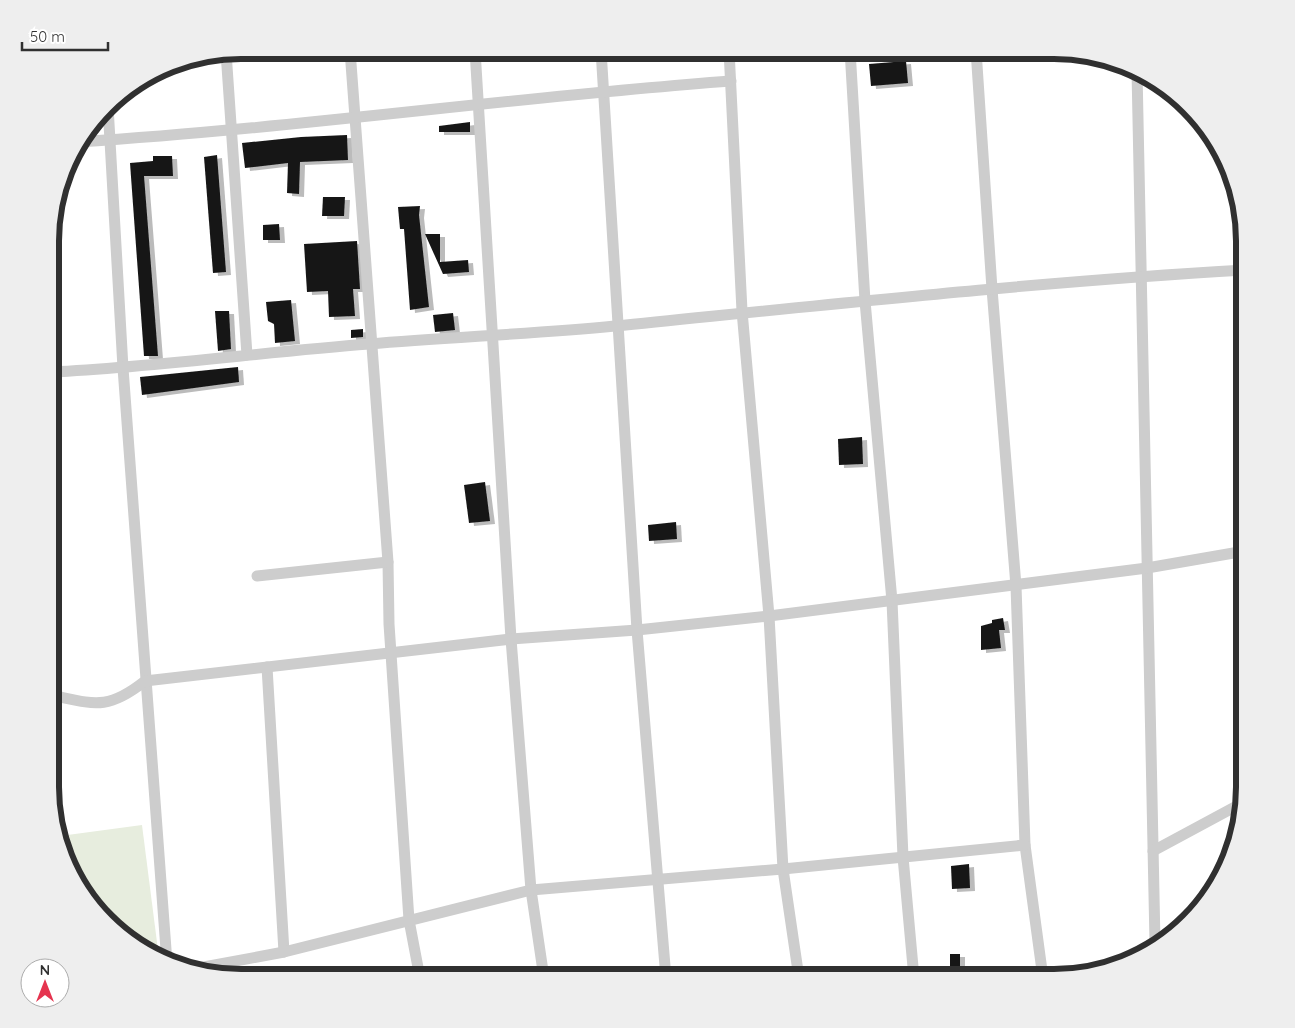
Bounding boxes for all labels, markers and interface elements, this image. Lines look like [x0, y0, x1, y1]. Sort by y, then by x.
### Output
scale bar [22, 20, 109, 52]
text: 50 m [30, 27, 65, 46]
north arrow [20, 958, 70, 1008]
text: N [40, 961, 50, 979]

